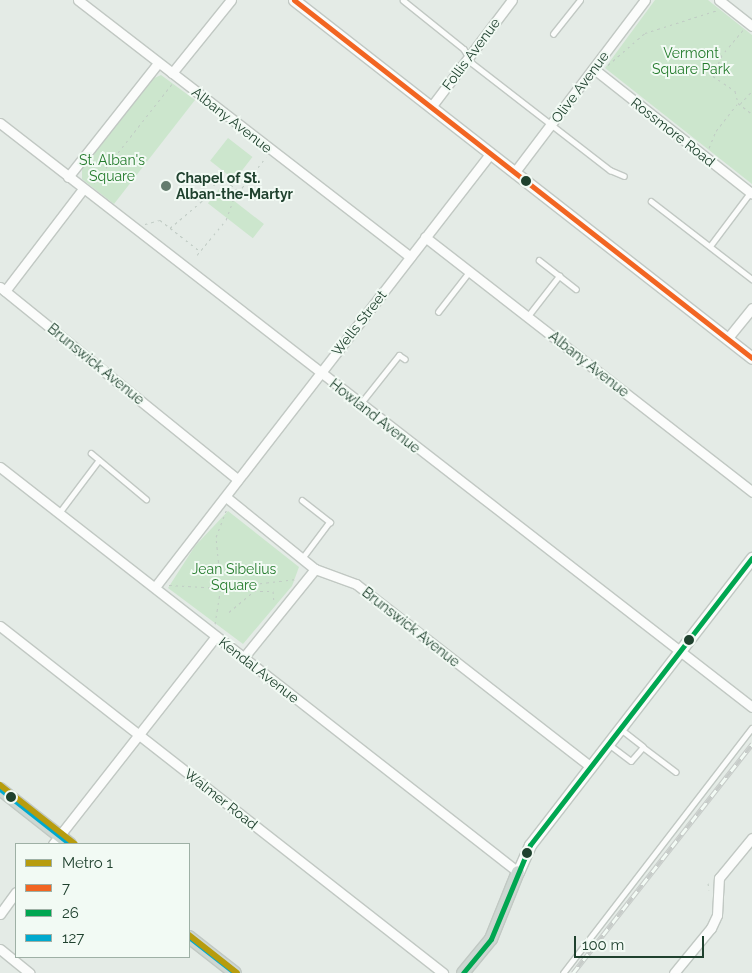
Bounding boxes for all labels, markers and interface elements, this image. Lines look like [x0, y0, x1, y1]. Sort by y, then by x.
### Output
street label: Follis Avenue [438, 15, 504, 93]
park label: Vermont Square Park [652, 45, 730, 78]
street label: Olive Avenue [548, 48, 612, 126]
street label: Albany Avenue [188, 83, 276, 157]
street label: Rossmore Road [628, 94, 718, 170]
park label: St. Alban's Square [79, 152, 145, 184]
place label: Chapel of St. Alban-the-Martyr [176, 170, 293, 202]
unlabelled marker [521, 176, 531, 186]
marker: Chapel of St. Alban-the-Martyr [160, 180, 172, 192]
street label: Wells Street [328, 287, 390, 359]
street label: Brunswick Avenue [44, 320, 148, 408]
street label: Albany Avenue [545, 327, 633, 401]
street label: Howland Avenue [326, 375, 424, 457]
park label: Jean Sibelius Square [192, 561, 276, 594]
street label: Brunswick Avenue [359, 584, 463, 670]
street label: Kendal Avenue [215, 633, 303, 707]
unlabelled marker [684, 635, 694, 645]
street label: Walmer Road [181, 765, 261, 833]
unlabelled marker [6, 792, 16, 802]
legend [15, 843, 190, 958]
unlabelled marker [522, 848, 532, 858]
text: Metro 1 [62, 854, 113, 872]
text: 7 [62, 879, 70, 897]
text: 26 [62, 904, 79, 922]
scale bar [577, 926, 707, 958]
text: 127 [62, 929, 84, 947]
text: 100 m [582, 936, 624, 954]

